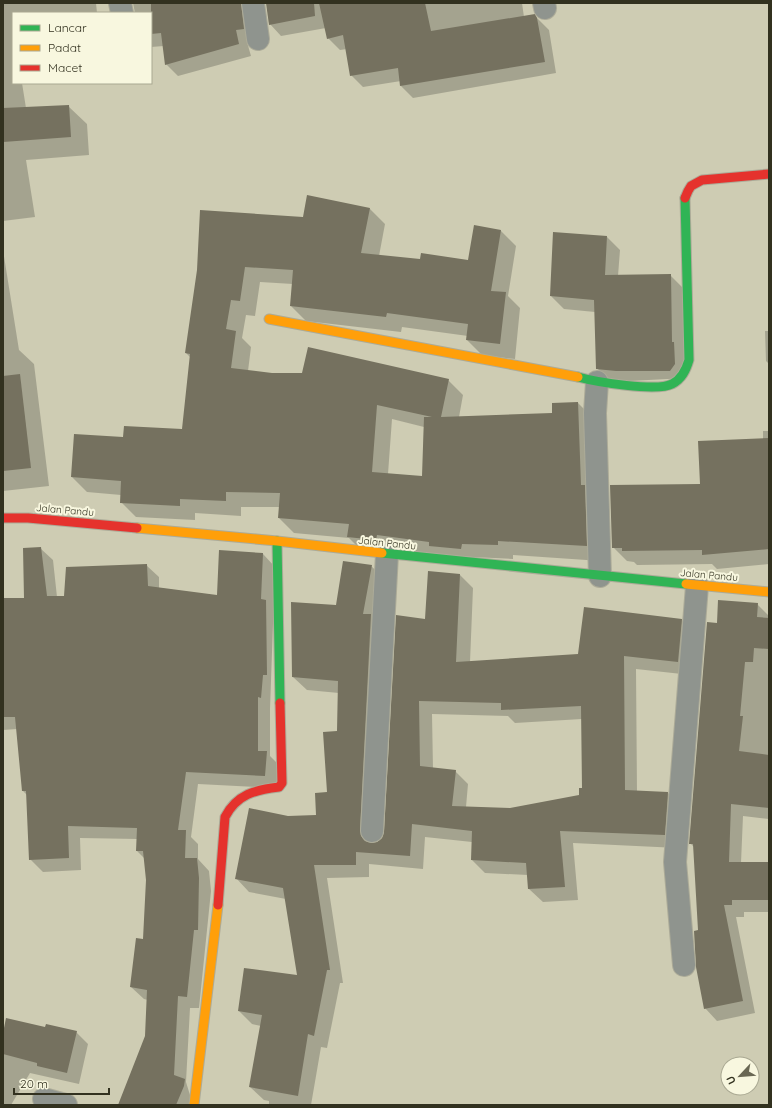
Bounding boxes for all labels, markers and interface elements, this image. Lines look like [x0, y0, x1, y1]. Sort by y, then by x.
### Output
legend [12, 12, 152, 84]
text: Lancar [48, 20, 87, 35]
text: Padat [48, 40, 81, 55]
text: Macet [48, 60, 82, 75]
street label: Jalan Pandu [35, 501, 95, 519]
street label: Jalan Pandu [357, 533, 417, 553]
street label: Jalan Pandu [679, 566, 739, 584]
north arrow [720, 1056, 760, 1096]
scale bar [14, 1070, 109, 1096]
text: U [723, 1074, 739, 1087]
text: 20 m [20, 1076, 48, 1091]

